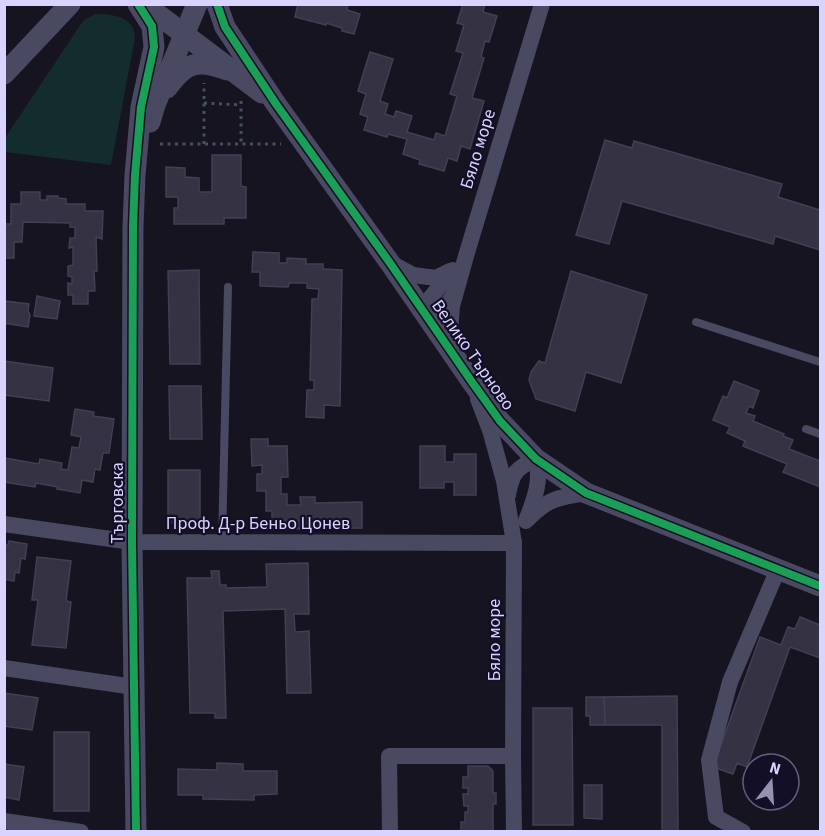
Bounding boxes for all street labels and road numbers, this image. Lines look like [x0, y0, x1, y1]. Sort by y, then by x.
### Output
street label: Бяло море [454, 106, 502, 192]
street label: Велико Търново [425, 295, 521, 415]
street label: Търговска [105, 462, 130, 544]
street label: Проф. Д-р Беньо Цонев [166, 511, 350, 536]
street label: Бяло море [482, 599, 507, 681]

